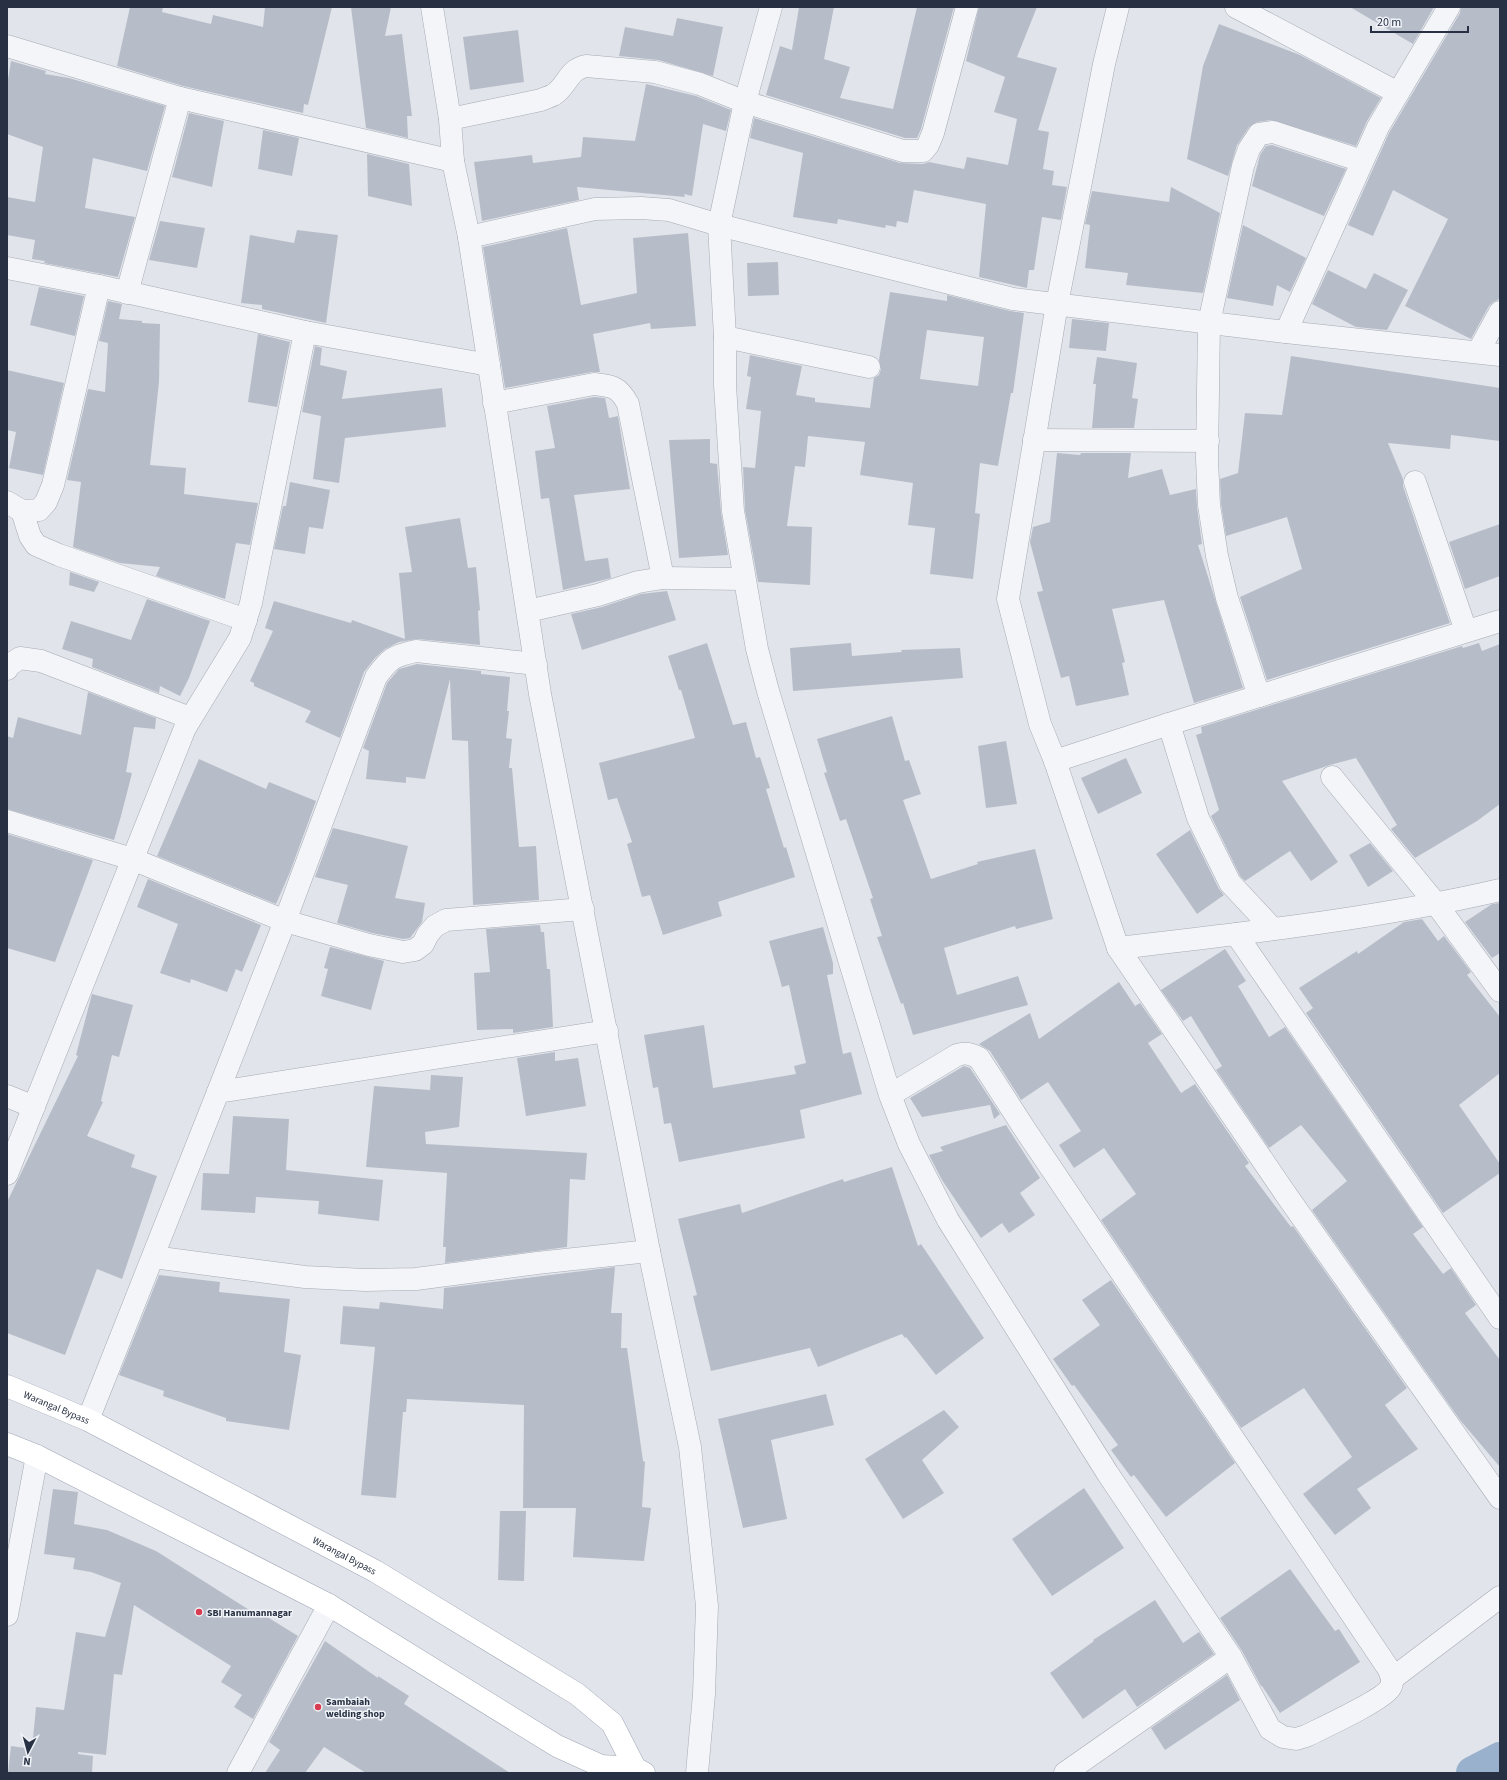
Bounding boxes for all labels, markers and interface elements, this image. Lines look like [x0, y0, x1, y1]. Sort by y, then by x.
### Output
scale bar [1371, 8, 1468, 34]
text: 20 m [1377, 14, 1401, 31]
street label: Warangal Bypass [21, 1388, 92, 1428]
street label: Warangal Bypass [310, 1533, 379, 1579]
place label: SBI Hanumannagar [207, 1606, 292, 1620]
marker: SBI Hanumannagar [194, 1607, 204, 1617]
place label: Sambaiah welding shop [326, 1695, 385, 1721]
marker: Sambaiah welding shop [313, 1702, 323, 1712]
north arrow [8, 1732, 48, 1772]
text: N [23, 1754, 31, 1769]

